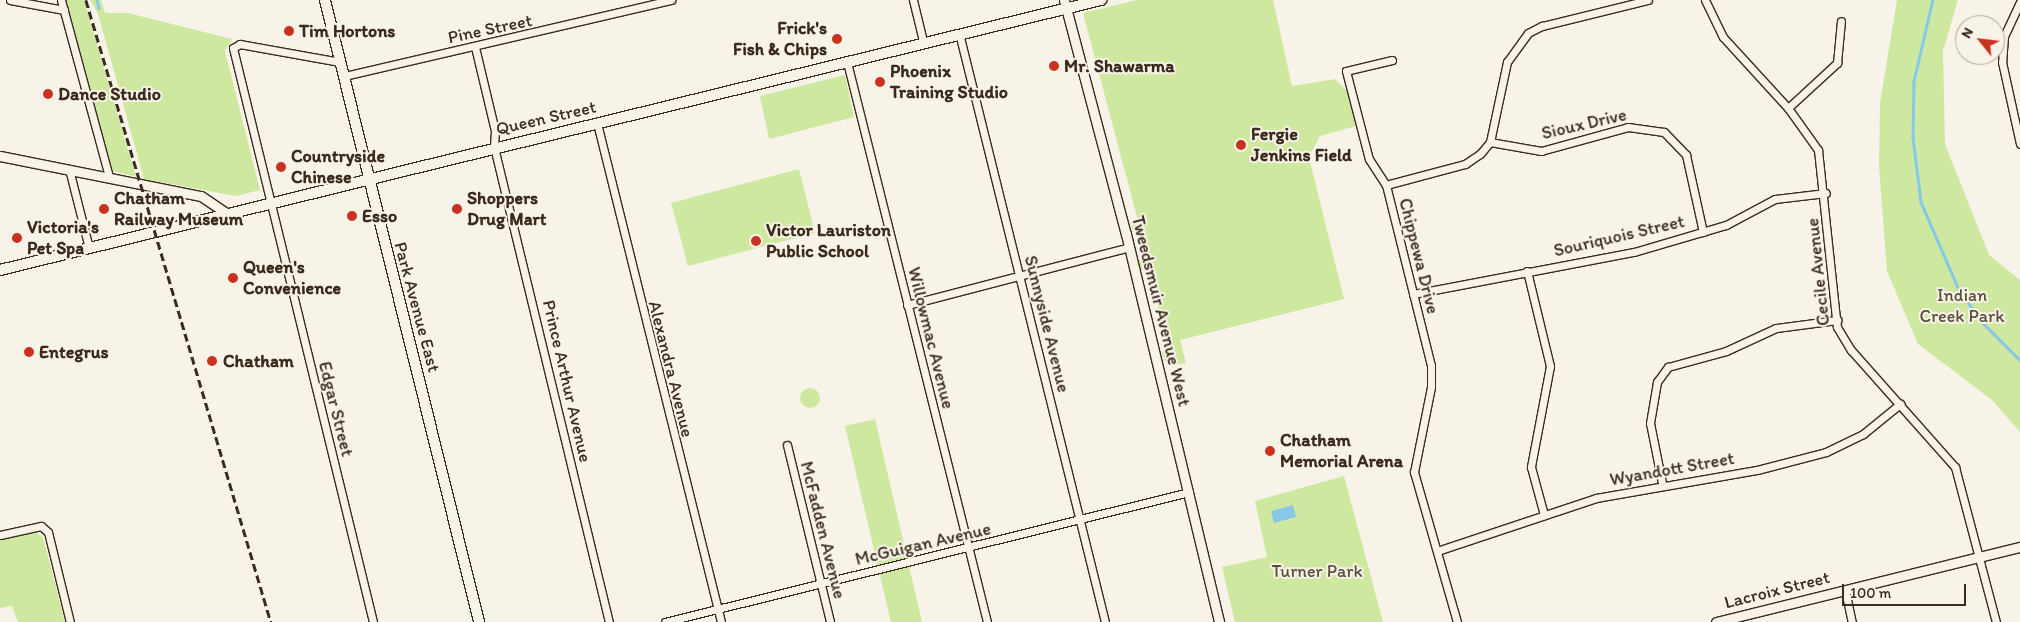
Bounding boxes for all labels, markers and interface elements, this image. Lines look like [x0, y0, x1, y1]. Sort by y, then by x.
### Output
street label: Pine Street [446, 10, 534, 48]
north arrow [1955, 15, 2005, 65]
place label: Frick's Fish & Chips [733, 18, 827, 60]
place label: Tim Hortons [299, 20, 396, 42]
marker: Tim Hortons [283, 25, 295, 37]
text: N [1958, 25, 1977, 41]
marker: Frick's Fish & Chips [831, 33, 843, 45]
place label: Mr. Shawarma [1064, 55, 1176, 77]
marker: Mr. Shawarma [1048, 60, 1060, 72]
place label: Phoenix Training Studio [890, 61, 1008, 104]
marker: Phoenix Training Studio [874, 76, 886, 88]
place label: Dance Studio [58, 83, 160, 105]
marker: Dance Studio [42, 88, 54, 100]
street label: Queen Street [494, 96, 598, 140]
street label: Sioux Drive [1539, 104, 1629, 144]
place label: Fergie Jenkins Field [1251, 124, 1352, 166]
marker: Fergie Jenkins Field [1235, 139, 1247, 151]
place label: Countryside Chinese [291, 146, 385, 188]
marker: Countryside Chinese [275, 161, 287, 173]
place label: Chatham Railway Museum [114, 188, 243, 230]
place label: Shoppers Drug Mart [467, 188, 547, 230]
street label: Chippewa Drive [1394, 196, 1444, 316]
marker: Chatham Railway Museum [98, 203, 110, 215]
marker: Shoppers Drug Mart [451, 203, 463, 215]
place label: Esso [362, 205, 397, 227]
marker: Esso [346, 210, 358, 222]
street label: Souriquois Street [1552, 210, 1686, 262]
street label: Tweedsmuir Avenue West [1127, 214, 1195, 408]
place label: Victoria's Pet Spa [27, 217, 99, 260]
street label: Cecile Avenue [1802, 218, 1834, 326]
place label: Victor Lauriston Public School [766, 220, 891, 262]
marker: Victoria's Pet Spa [11, 232, 23, 244]
marker: Victor Lauriston Public School [750, 235, 762, 247]
street label: Park Avenue East [389, 240, 445, 374]
street label: Sunnyside Avenue [1020, 254, 1074, 394]
place label: Queen's Convenience [243, 257, 341, 300]
street label: Willowmac Avenue [903, 265, 959, 411]
marker: Queen's Convenience [227, 272, 239, 284]
park label: Indian Creek Park [1920, 285, 2004, 328]
street label: Prince Arthur Avenue [538, 298, 596, 464]
street label: Alexandra Avenue [644, 299, 698, 439]
place label: Entegrus [39, 341, 109, 363]
marker: Entegrus [23, 346, 35, 358]
place label: Chatham [223, 350, 294, 372]
marker: Chatham [205, 354, 219, 368]
street label: Edgar Street [314, 359, 358, 459]
place label: Chatham Memorial Arena [1280, 430, 1403, 472]
marker: Chatham Memorial Arena [1264, 445, 1276, 457]
street label: Wyandott Street [1608, 447, 1736, 491]
street label: McFadden Avenue [796, 460, 850, 600]
street label: McGuigan Avenue [853, 518, 993, 570]
park label: Turner Park [1272, 560, 1362, 582]
street label: Lacroix Street [1722, 566, 1832, 614]
scale bar [1845, 574, 1969, 606]
text: 100 m [1850, 584, 1891, 602]

